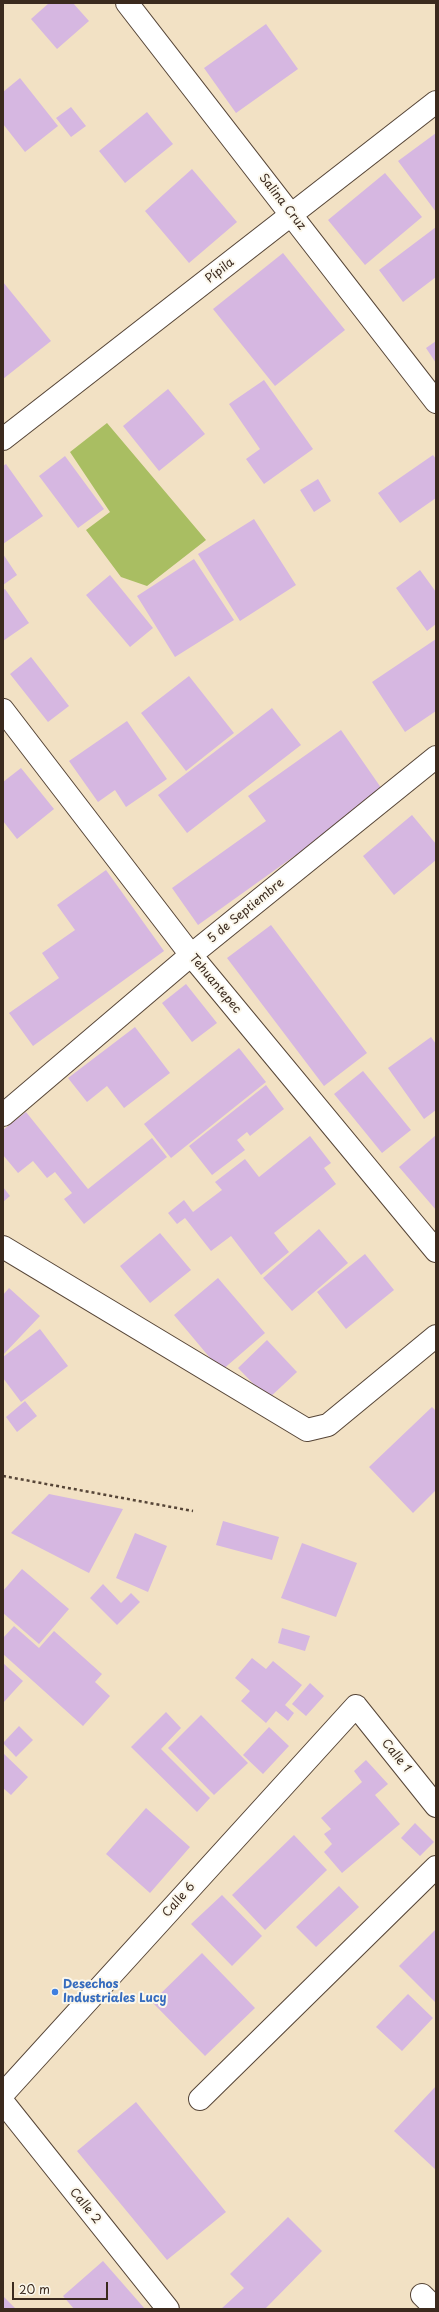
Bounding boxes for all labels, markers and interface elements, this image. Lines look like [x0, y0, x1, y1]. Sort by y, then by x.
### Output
street label: Salina Cruz [256, 171, 308, 233]
street label: Pípila [203, 255, 237, 287]
street label: 5 de Septiembre [205, 876, 287, 946]
street label: Tehuantepec [186, 952, 244, 1016]
street label: Calle 1 [378, 1737, 414, 1775]
street label: Calle 6 [160, 1880, 198, 1920]
place label: Desechos Industriales Lucy [63, 1978, 167, 2006]
marker: Desechos Industriales Lucy [50, 1987, 60, 1997]
street label: Calle 2 [66, 2185, 104, 2227]
scale bar [14, 2274, 110, 2300]
text: 20 m [19, 2280, 50, 2298]

